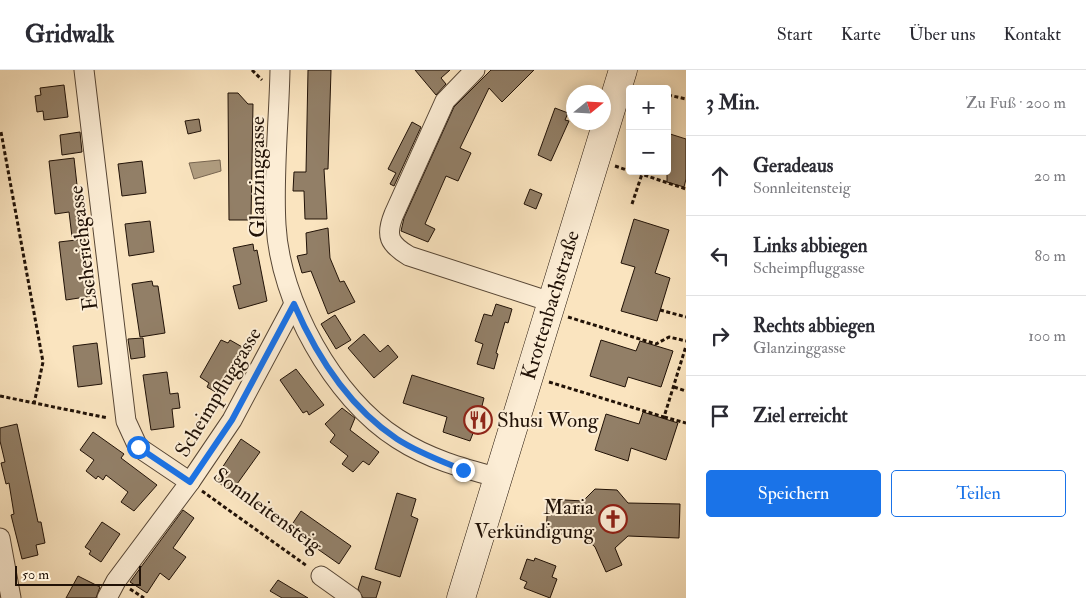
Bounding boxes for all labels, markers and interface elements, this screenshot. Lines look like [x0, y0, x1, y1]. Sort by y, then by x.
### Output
text: Gridwalk [25, 19, 114, 50]
text: Start [777, 23, 813, 46]
text: Karte [841, 23, 881, 46]
text: Über uns [909, 23, 975, 46]
text: Kontakt [1003, 23, 1061, 46]
north arrow [566, 85, 611, 130]
map controls [626, 85, 671, 175]
button: + [626, 85, 671, 130]
text: 3 Min. [706, 89, 759, 116]
text: Zu Fuß · 200 m [966, 93, 1066, 113]
street label: Glanzinggasse [244, 116, 271, 238]
button: − [626, 130, 671, 175]
text: Geradeaus [753, 154, 833, 178]
icon: ahead [706, 162, 734, 190]
text: 20 m [1034, 166, 1066, 186]
text: Sonnleitensteig [753, 178, 851, 198]
street label: Escherichgasse [62, 184, 105, 312]
street label: Krottenbachstraße [515, 227, 586, 383]
text: Links abbiegen [753, 234, 867, 258]
icon: left [706, 242, 734, 270]
text: 80 m [1035, 246, 1066, 266]
text: Scheimpfluggasse [753, 258, 865, 278]
text: Rechts abbiegen [753, 314, 875, 338]
street label: Scheimpfluggasse [169, 322, 268, 462]
icon: right [706, 322, 734, 350]
text: 100 m [1028, 326, 1066, 346]
text: Glanzinggasse [753, 338, 846, 358]
icon: arrive [706, 402, 734, 430]
text: Ziel erreicht [753, 404, 848, 428]
restaurant icon: Shusi Wong [463, 405, 493, 435]
place label: Shusi Wong [497, 407, 599, 434]
route start [127, 436, 150, 459]
route end [452, 459, 475, 482]
street label: Sonnleitensteig [208, 462, 328, 559]
button: Speichern [706, 470, 881, 517]
button: Teilen [891, 470, 1066, 517]
place label: Maria Verkündigung [474, 494, 595, 545]
church icon: Maria Verkündigung [598, 504, 628, 534]
scale bar [15, 563, 141, 586]
text: 50 m [22, 566, 49, 583]

